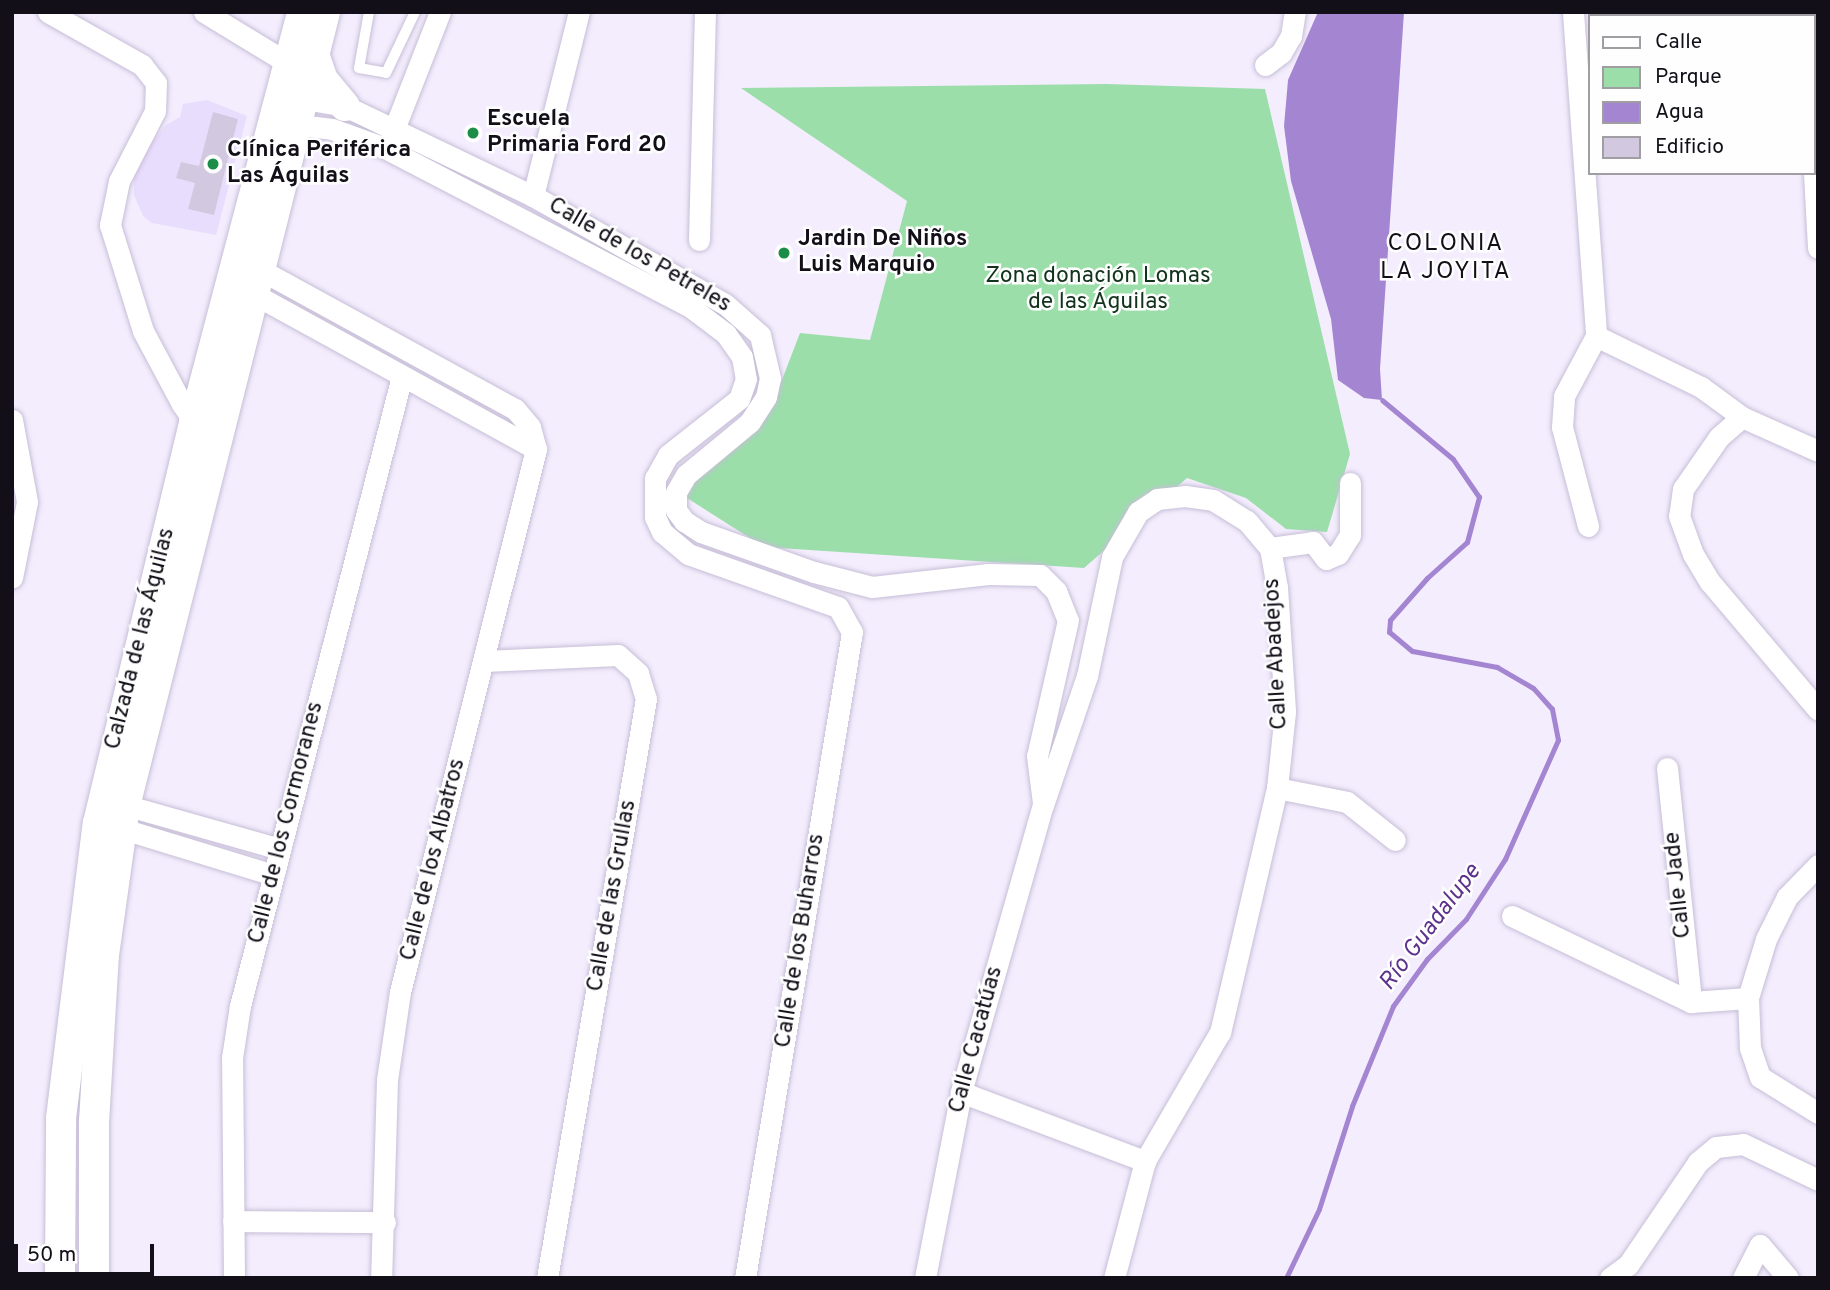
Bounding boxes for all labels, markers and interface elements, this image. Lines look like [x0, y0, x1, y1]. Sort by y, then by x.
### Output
legend [1588, 14, 1816, 175]
text: Calle [1655, 29, 1702, 56]
text: Parque [1655, 64, 1722, 91]
text: Agua [1655, 99, 1704, 126]
place label: Escuela Primaria Ford 20 [487, 106, 667, 160]
marker: Escuela Primaria Ford 20 [465, 125, 481, 141]
text: Edificio [1655, 134, 1724, 161]
place label: Clínica Periférica Las Águilas [227, 137, 411, 191]
marker: Clínica Periférica Las Águilas [205, 156, 221, 172]
street label: Calle de los Petreles [543, 192, 735, 320]
place label: Jardin De Niños Luis Marquio [798, 226, 967, 280]
district label: COLONIA LA JOYITA [1381, 231, 1511, 287]
marker: Jardin De Niños Luis Marquio [776, 245, 792, 261]
park label: Zona donación Lomas de las Águilas [985, 263, 1211, 317]
street label: Calzada de las Águilas [100, 525, 182, 753]
street label: Calle Abadejos [1259, 577, 1295, 731]
street label: Calle de los Cormoranes [244, 699, 330, 947]
street label: Calle de los Albatros [395, 755, 473, 965]
street label: Calle de las Grullas [583, 798, 643, 994]
street label: Calle Jade [1660, 830, 1698, 940]
street label: Calle de los Buharros [770, 832, 832, 1050]
water label: Río Guadalupe [1374, 859, 1488, 997]
street label: Calle Cacatúas [944, 963, 1010, 1117]
scale bar [18, 1230, 158, 1274]
text: 50 m [27, 1242, 76, 1269]

